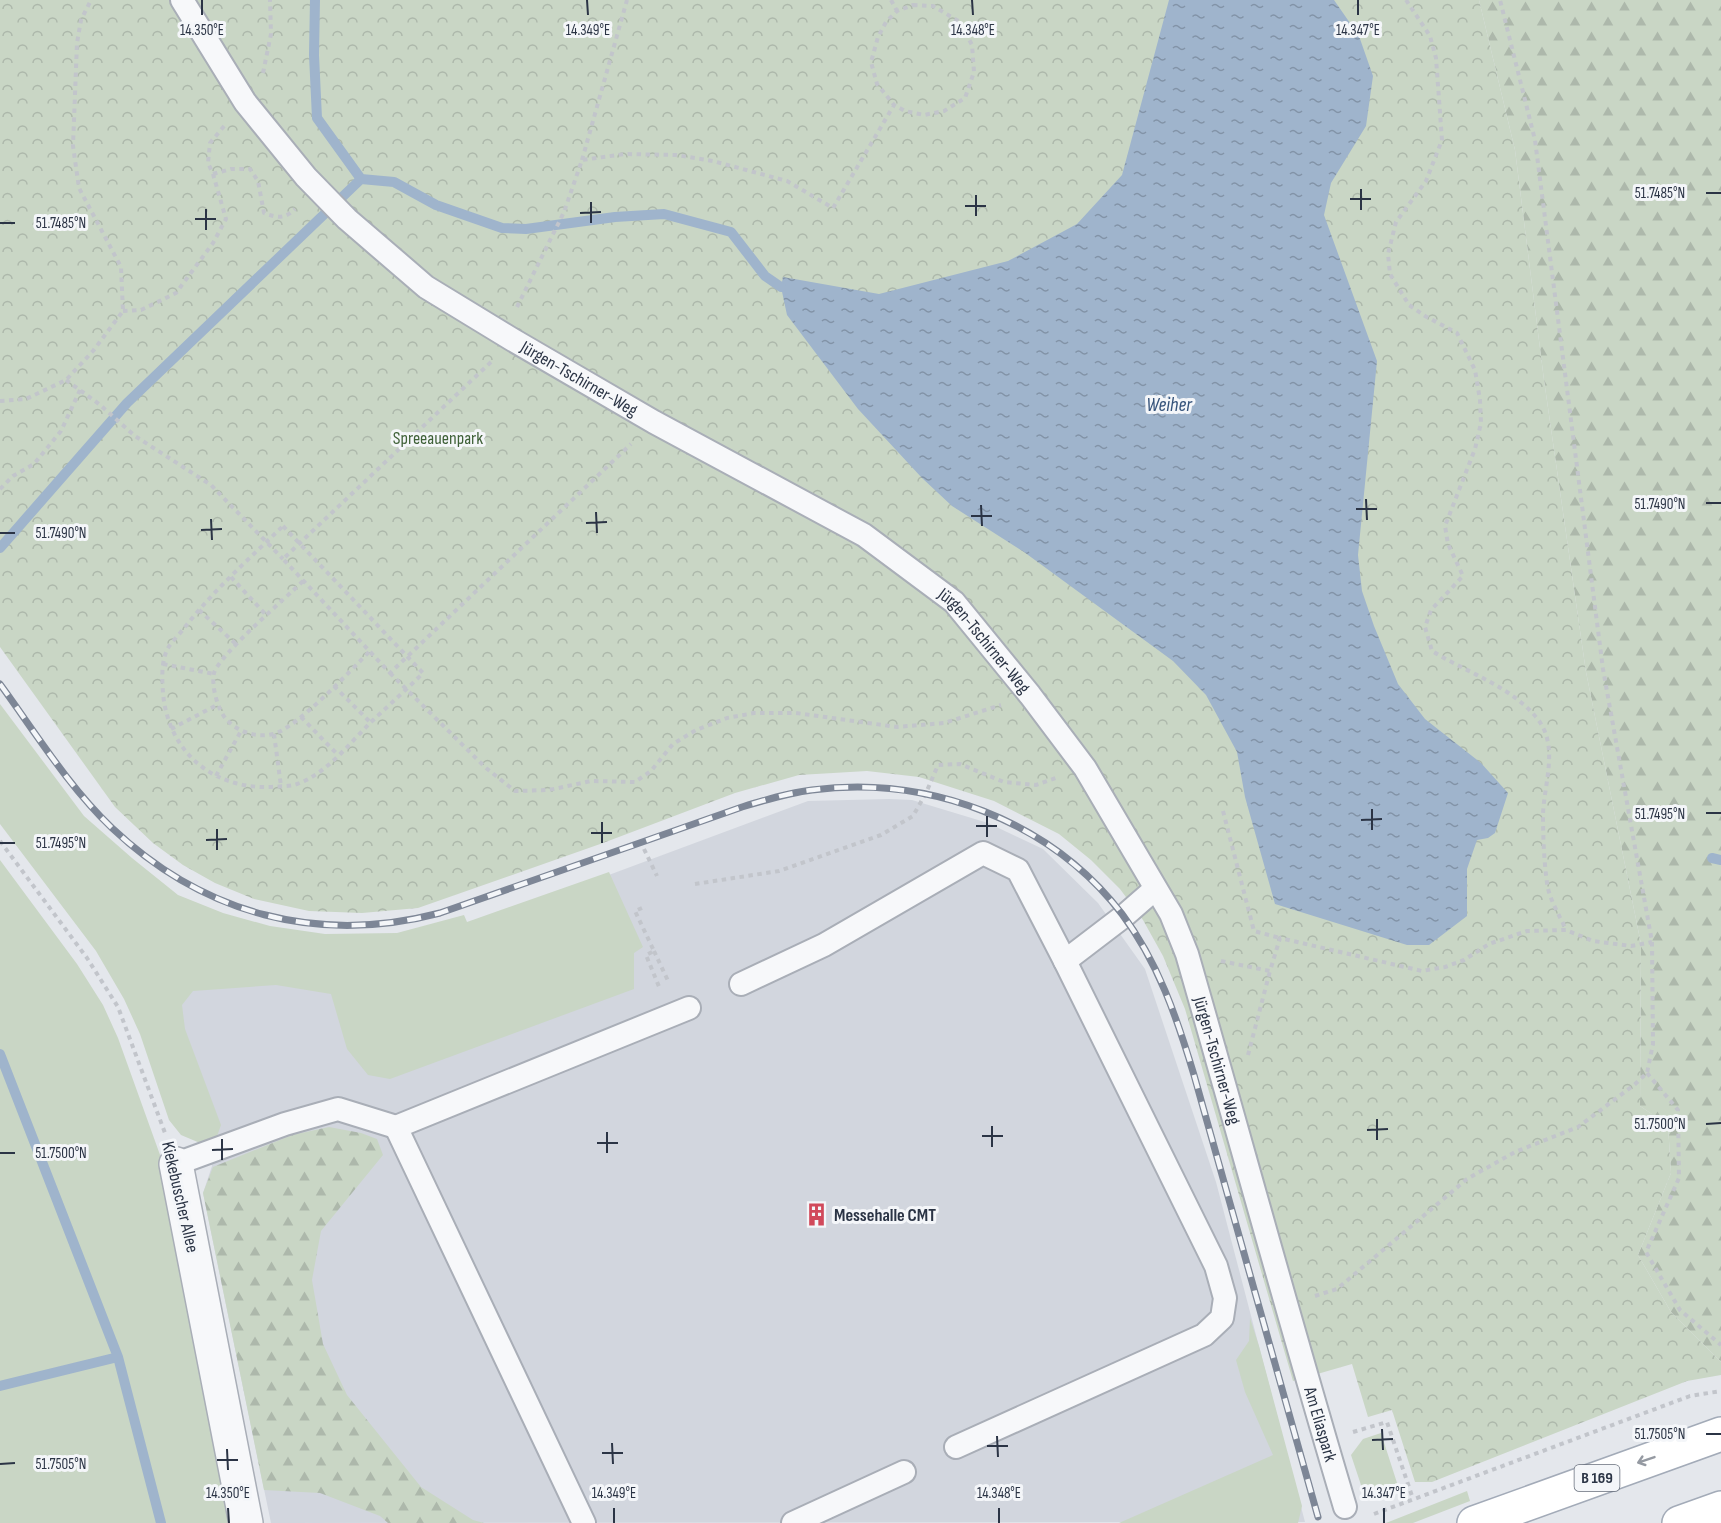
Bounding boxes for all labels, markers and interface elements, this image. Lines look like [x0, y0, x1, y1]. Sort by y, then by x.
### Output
text: 14.350°E [180, 21, 224, 40]
text: 14.349°E [566, 21, 610, 40]
text: 14.348°E [951, 21, 995, 40]
text: 14.347°E [1336, 21, 1380, 40]
text: 51.7485°N [1635, 184, 1685, 203]
text: 51.7485°N [36, 214, 86, 233]
street label: Jürgen-Tschirner-Weg [516, 336, 642, 421]
water label: Weiher [1146, 393, 1193, 417]
park label: Spreeauenpark [393, 428, 483, 449]
text: 51.7490°N [1634, 495, 1686, 514]
text: 51.7490°N [35, 524, 87, 543]
street label: Jürgen-Tschirner-Weg [933, 583, 1035, 698]
text: 51.7495°N [1635, 805, 1685, 824]
text: 51.7495°N [36, 834, 86, 853]
street label: Jürgen-Tschirner-Weg [1189, 993, 1245, 1127]
text: 51.7500°N [1634, 1115, 1686, 1134]
street label: Kiekebuscher Allee [157, 1139, 203, 1255]
text: 51.7500°N [35, 1144, 87, 1163]
building icon: Messehalle CMT [803, 1202, 829, 1228]
place label: Messehalle CMT [834, 1205, 936, 1226]
street label: Am Eliaspark [1300, 1383, 1341, 1464]
text: 51.7505°N [1635, 1425, 1685, 1444]
text: 51.7505°N [36, 1455, 86, 1474]
one-way arrow [1637, 1456, 1656, 1467]
road number: B 169 [1574, 1465, 1620, 1491]
text: 14.350°E [206, 1484, 250, 1503]
text: 14.349°E [592, 1484, 636, 1503]
text: 14.348°E [977, 1484, 1021, 1503]
text: 14.347°E [1362, 1484, 1406, 1503]

